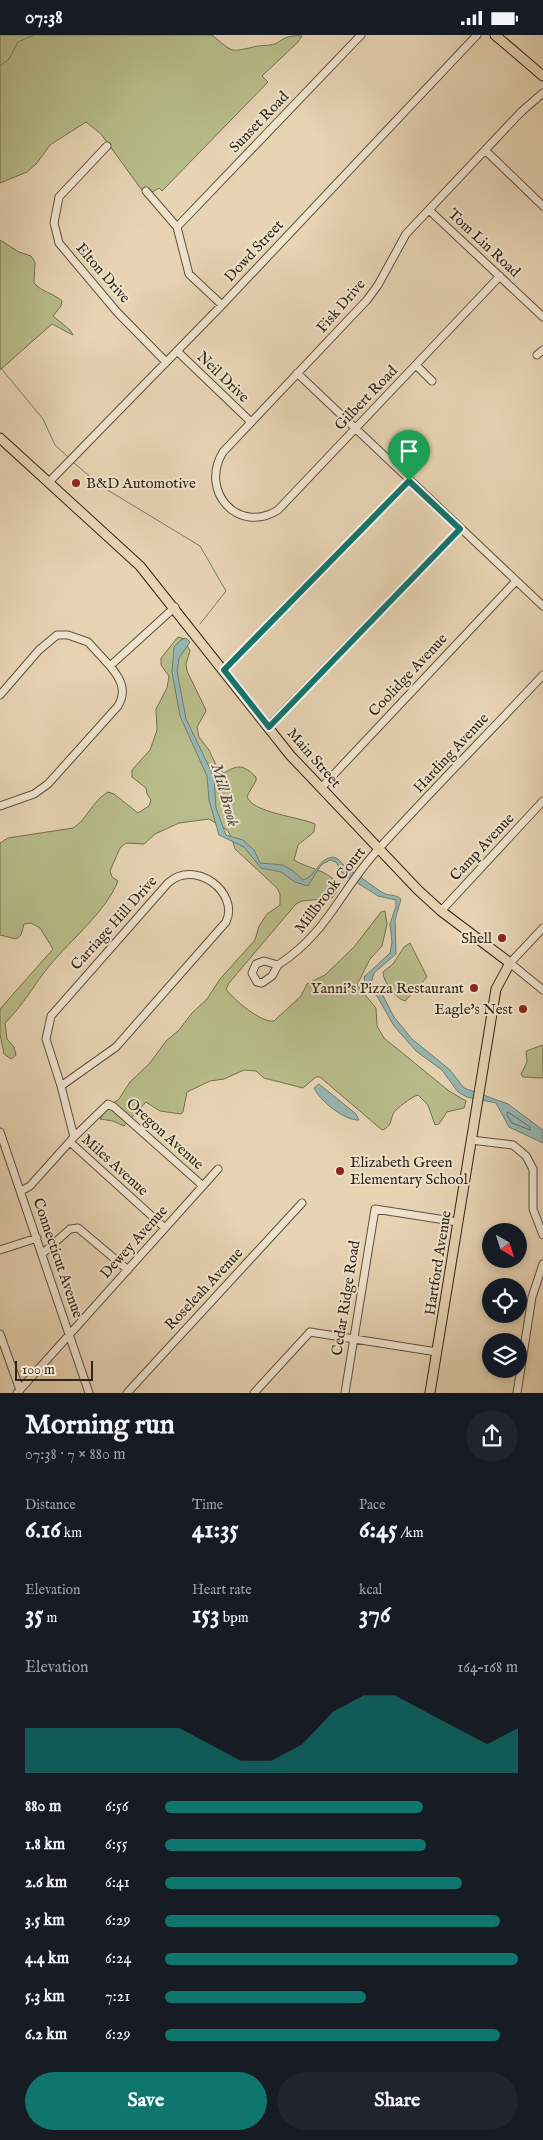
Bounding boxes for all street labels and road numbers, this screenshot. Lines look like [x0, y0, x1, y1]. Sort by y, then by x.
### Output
street label: Sunset Road [225, 87, 294, 157]
street label: Tom Lin Road [444, 205, 525, 282]
street label: Dowd Street [220, 216, 288, 286]
street label: Elton Drive [72, 239, 134, 307]
street label: Fisk Drive [312, 275, 370, 337]
street label: Neil Drive [193, 347, 253, 407]
street label: Gilbert Road [330, 361, 402, 434]
street label: Coolidge Avenue [365, 629, 452, 721]
street label: Harding Avenue [409, 709, 493, 797]
street label: Main Street [283, 724, 345, 792]
street label: Camp Avenue [446, 809, 518, 885]
street label: Millbrook Court [290, 843, 370, 937]
street label: Carriage Hill Drive [67, 872, 161, 974]
street label: Oregon Avenue [122, 1094, 208, 1174]
street label: Miles Avenue [78, 1130, 152, 1200]
street label: Connecticut Avenue [29, 1196, 87, 1321]
street label: Dewey Avenue [96, 1201, 172, 1283]
street label: Hartford Avenue [420, 1209, 456, 1317]
street label: Cedar Ridge Road [328, 1238, 365, 1357]
street label: Roseleah Avenue [161, 1244, 247, 1334]

